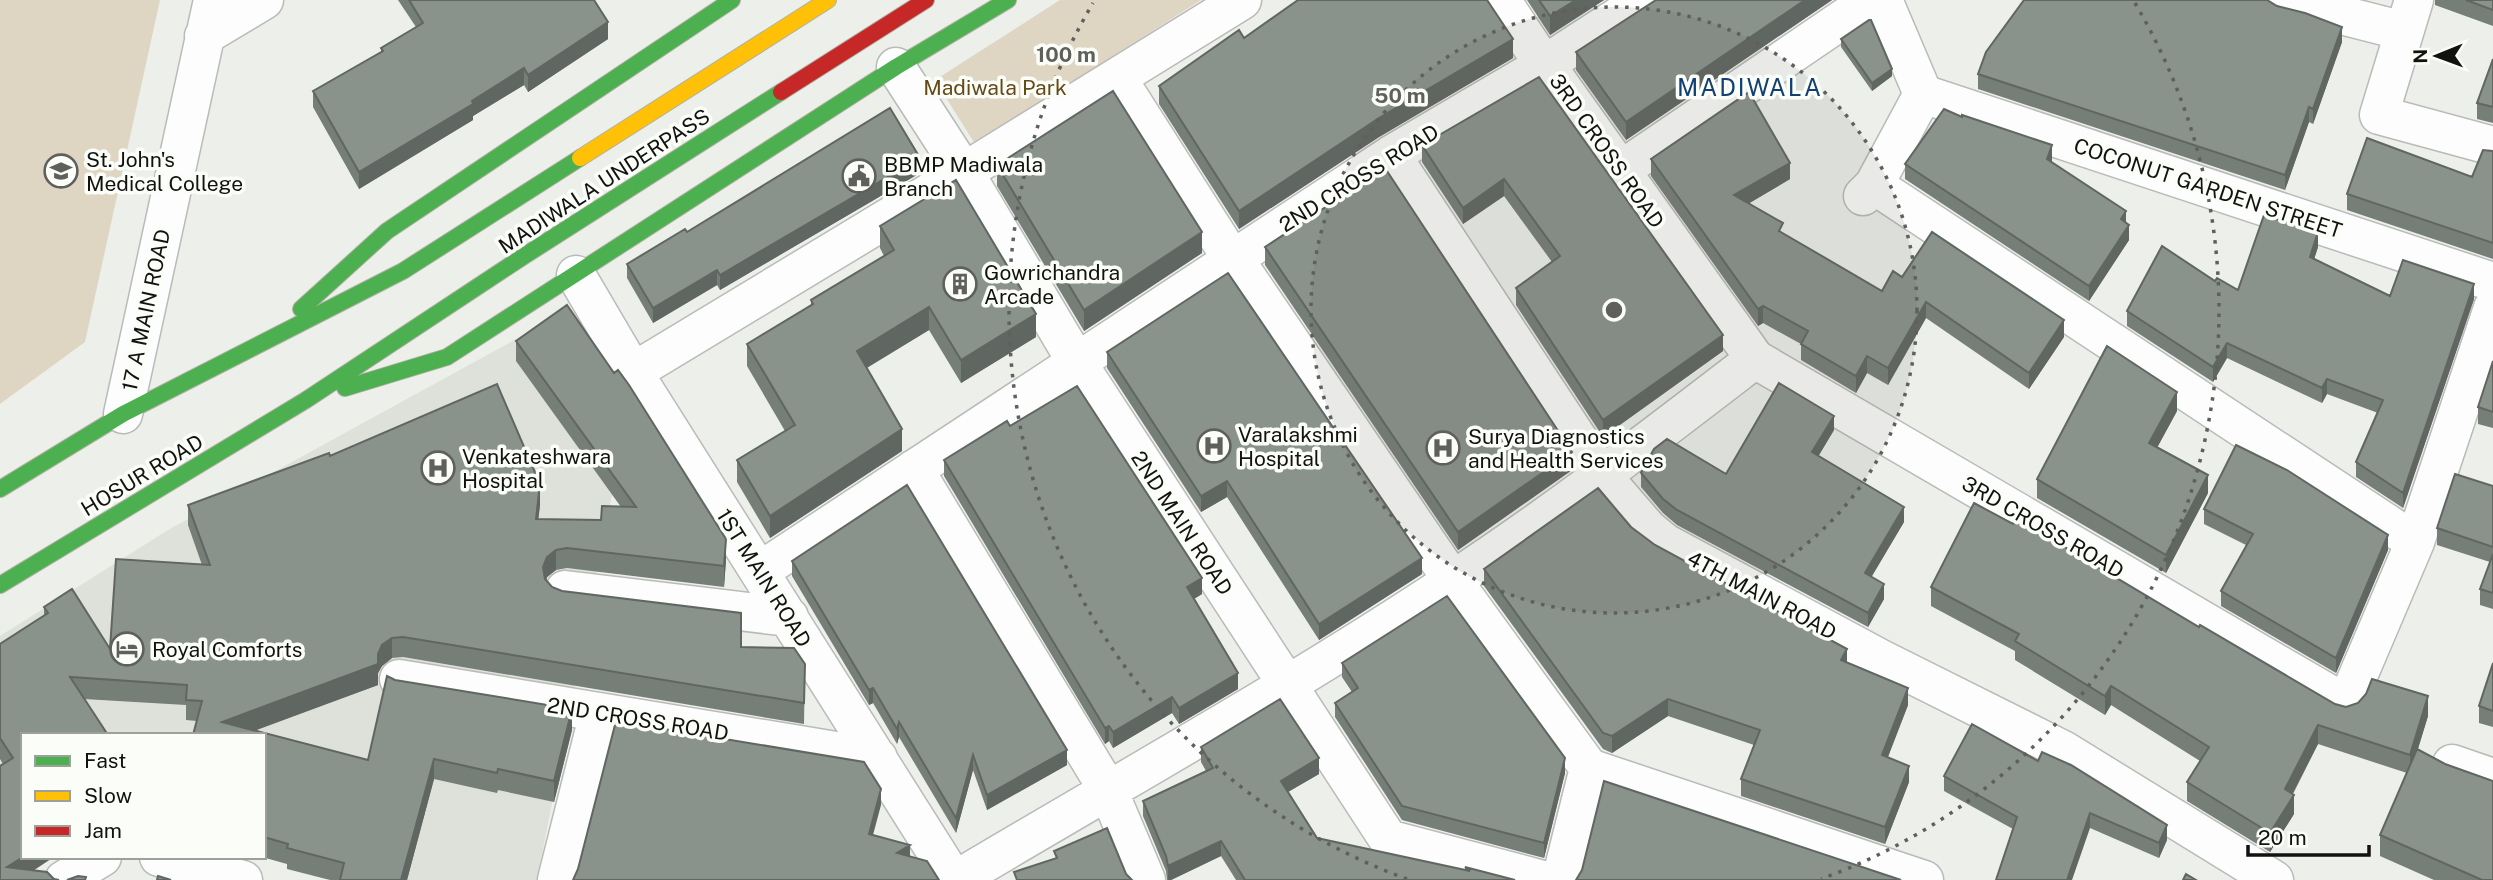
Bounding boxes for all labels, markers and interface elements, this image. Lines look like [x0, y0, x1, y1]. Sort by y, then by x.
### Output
north arrow [2402, 21, 2472, 91]
text: 100 m [1036, 42, 1096, 67]
text: N [2409, 49, 2431, 64]
street label: 3RD CROSS ROAD [1544, 69, 1670, 233]
district label: MADIWALA [1677, 73, 1823, 101]
park label: Madiwala Park [923, 75, 1067, 100]
text: 50 m [1374, 83, 1426, 108]
street label: MADIWALA UNDERPASS [494, 103, 714, 259]
street label: 2ND CROSS ROAD [1275, 119, 1443, 237]
street label: COCONUT GARDEN STREET [2071, 133, 2345, 243]
place label: St. John's Medical College [86, 147, 243, 196]
school or university icon: St. John's Medical College [42, 152, 80, 190]
place label: BBMP Madiwala Branch [884, 152, 1043, 201]
public building icon: BBMP Madiwala Branch [840, 157, 878, 195]
street label: 17 A MAIN ROAD [117, 227, 175, 393]
place label: Gowrichandra Arcade [984, 260, 1120, 309]
building icon: Gowrichandra Arcade [941, 265, 979, 303]
centre of rings [1602, 298, 1626, 322]
place label: Varalakshmi Hospital [1238, 422, 1358, 471]
place label: Surya Diagnostics and Health Services [1468, 424, 1664, 473]
hospital icon: Varalakshmi Hospital [1195, 427, 1233, 465]
street label: HOSUR ROAD [77, 429, 207, 521]
hospital icon: Surya Diagnostics and Health Services [1424, 429, 1462, 467]
place label: Venkateshwara Hospital [462, 444, 611, 493]
street label: 2ND MAIN ROAD [1126, 446, 1238, 600]
hospital icon: Venkateshwara Hospital [419, 449, 457, 487]
street label: 3RD CROSS ROAD [1958, 471, 2128, 583]
street label: 1ST MAIN ROAD [711, 504, 817, 652]
street label: 4TH MAIN ROAD [1683, 545, 1841, 645]
hotel icon: Royal Comforts [108, 630, 146, 668]
place label: Royal Comforts [152, 637, 303, 662]
street label: 2ND CROSS ROAD [545, 692, 731, 746]
legend [21, 733, 266, 859]
text: Fast [84, 748, 126, 773]
text: Slow [84, 783, 132, 808]
scale bar [2248, 814, 2369, 858]
text: Jam [84, 818, 122, 843]
text: 20 m [2258, 825, 2307, 850]

